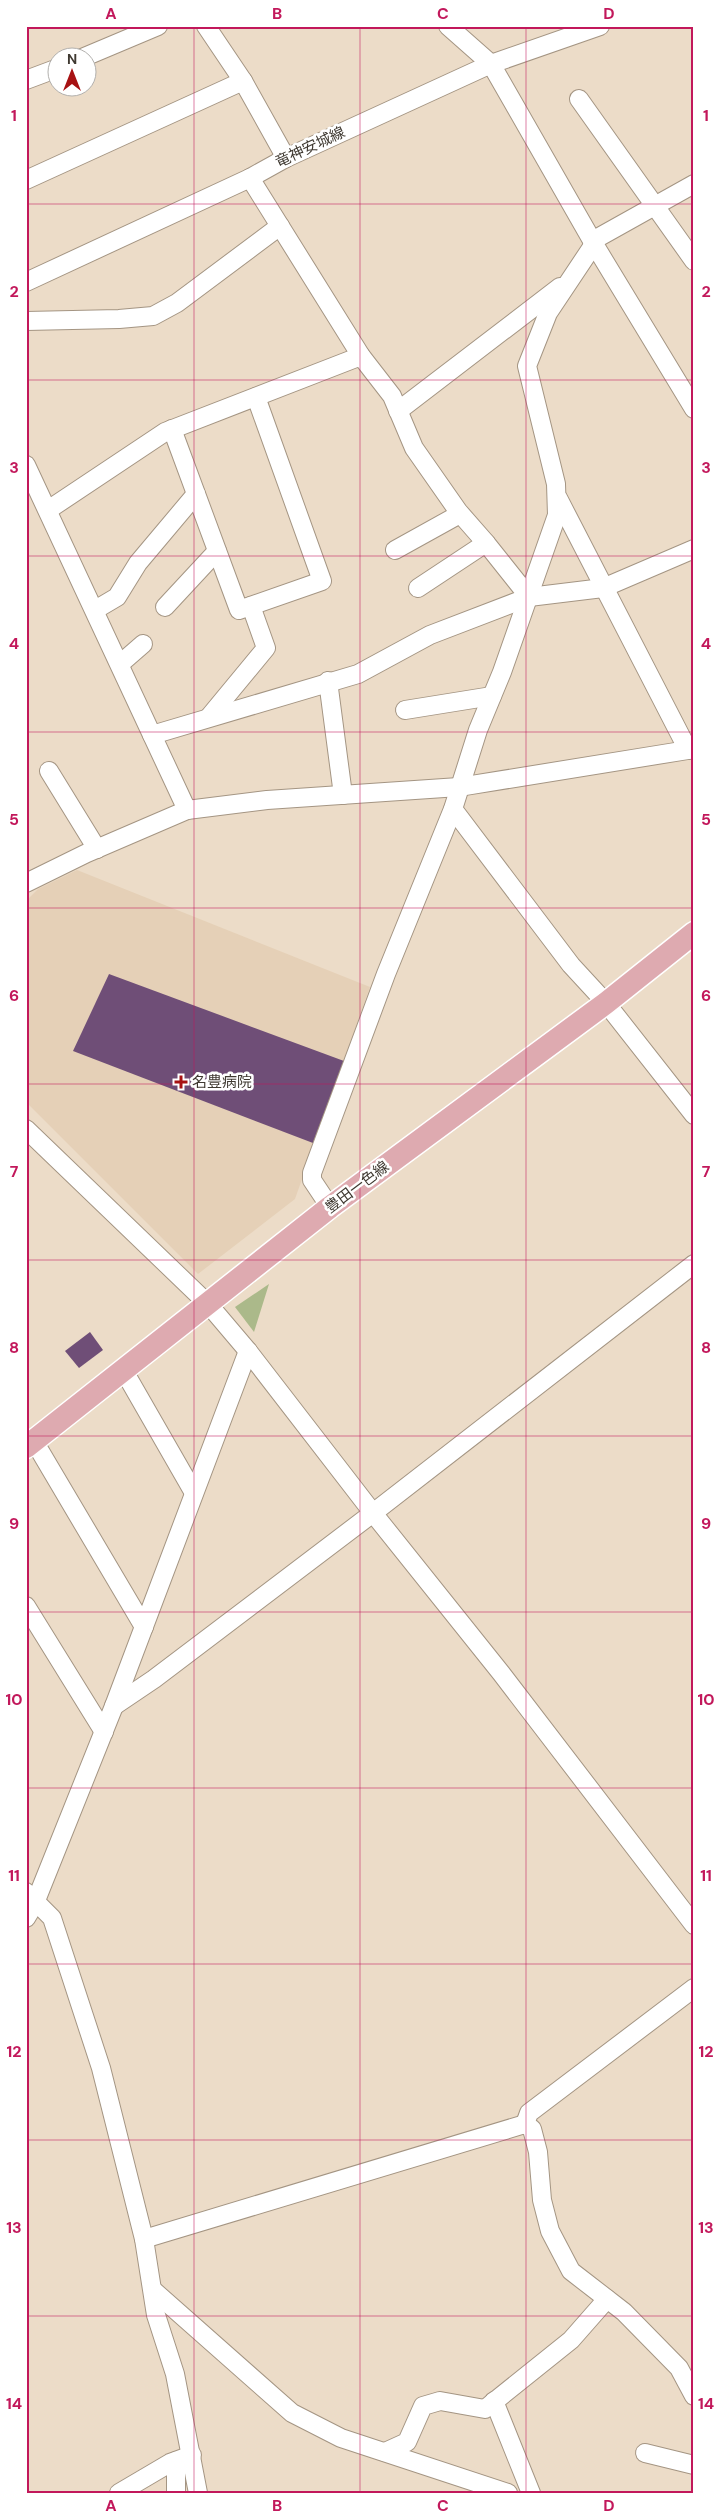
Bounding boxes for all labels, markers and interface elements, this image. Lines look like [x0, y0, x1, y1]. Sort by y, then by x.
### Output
text: A [105, 3, 117, 24]
text: B [272, 3, 282, 24]
text: C [437, 3, 449, 24]
text: D [603, 3, 615, 24]
north arrow [48, 48, 98, 98]
text: N [67, 50, 77, 68]
text: 1 [11, 105, 17, 126]
text: 1 [703, 105, 709, 126]
street label: 竜神安城線 [272, 122, 348, 172]
text: 2 [9, 281, 19, 302]
text: 2 [701, 281, 711, 302]
text: 3 [9, 457, 19, 478]
text: 3 [701, 457, 711, 478]
text: 4 [9, 633, 19, 654]
text: 4 [701, 633, 711, 654]
text: 5 [9, 809, 19, 830]
text: 5 [701, 809, 711, 830]
text: 6 [9, 985, 19, 1006]
text: 6 [701, 985, 711, 1006]
place label: 名豊病院 [192, 1072, 252, 1092]
marker: 名豊病院 [174, 1075, 188, 1089]
street label: 豊田一色線 [321, 1156, 393, 1218]
text: 7 [10, 1161, 19, 1182]
text: 7 [702, 1161, 711, 1182]
text: 8 [9, 1337, 19, 1358]
text: 8 [701, 1337, 711, 1358]
text: 9 [9, 1513, 19, 1534]
text: 9 [701, 1513, 711, 1534]
text: 10 [5, 1689, 23, 1710]
text: 10 [697, 1689, 715, 1710]
text: 11 [8, 1865, 20, 1886]
text: 11 [700, 1865, 712, 1886]
text: 12 [6, 2041, 22, 2062]
text: 12 [698, 2041, 714, 2062]
text: 13 [6, 2217, 22, 2238]
text: 13 [698, 2217, 714, 2238]
text: 14 [6, 2393, 22, 2414]
text: 14 [698, 2393, 714, 2414]
text: A [105, 2495, 117, 2516]
text: B [272, 2495, 282, 2516]
text: C [437, 2495, 449, 2516]
text: D [603, 2495, 615, 2516]

